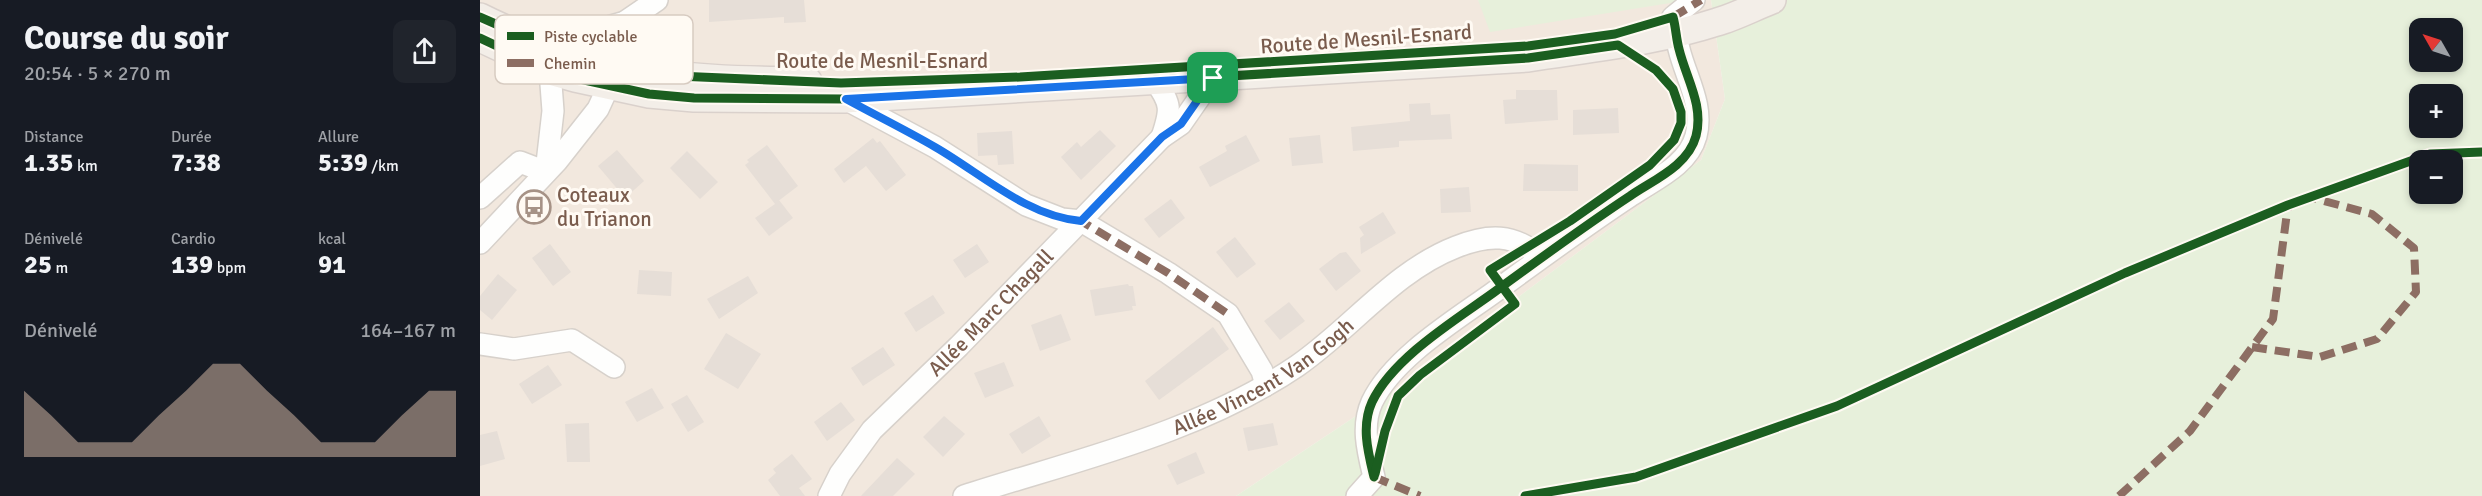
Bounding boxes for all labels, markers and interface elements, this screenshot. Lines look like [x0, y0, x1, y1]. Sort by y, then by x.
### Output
legend [495, 15, 693, 84]
text: Course du soir [24, 18, 229, 59]
north arrow [2409, 18, 2463, 72]
map controls [2409, 18, 2463, 204]
street label: Route de Mesnil-Esnard [1259, 19, 1473, 59]
button: share [393, 20, 456, 83]
text: Piste cyclable [544, 27, 638, 47]
street label: Route de Mesnil-Esnard [776, 48, 988, 74]
pin [1187, 52, 1238, 103]
text: Chemin [544, 54, 596, 74]
text: 20:54 · 5 × 270 m [24, 61, 171, 86]
icon: arrive [1196, 61, 1229, 94]
button: + [2409, 84, 2463, 138]
text: Distance [24, 127, 84, 147]
text: Durée [171, 127, 212, 147]
text: Allure [318, 127, 359, 147]
text: 1.35 [24, 147, 74, 179]
text: 7:38 [171, 147, 221, 179]
text: 5:39 [318, 147, 368, 179]
button: − [2409, 150, 2463, 204]
text: km [74, 156, 98, 176]
text: /km [368, 156, 399, 176]
place label: Coteaux du Trianon [557, 182, 652, 232]
bus stop icon: Coteaux du Trianon [516, 189, 552, 225]
text: Dénivelé [24, 229, 83, 249]
text: Cardio [171, 229, 216, 249]
text: kcal [318, 229, 346, 249]
street label: Allée Marc Chagall [923, 244, 1059, 382]
text: 25 [24, 249, 52, 281]
text: 139 [171, 249, 213, 281]
text: 91 [318, 249, 346, 281]
text: m [52, 258, 68, 278]
text: bpm [213, 258, 246, 278]
street label: Allée Vincent Van Gogh [1169, 313, 1359, 441]
text: Dénivelé [24, 318, 98, 343]
text: 164–167 m [360, 318, 456, 343]

